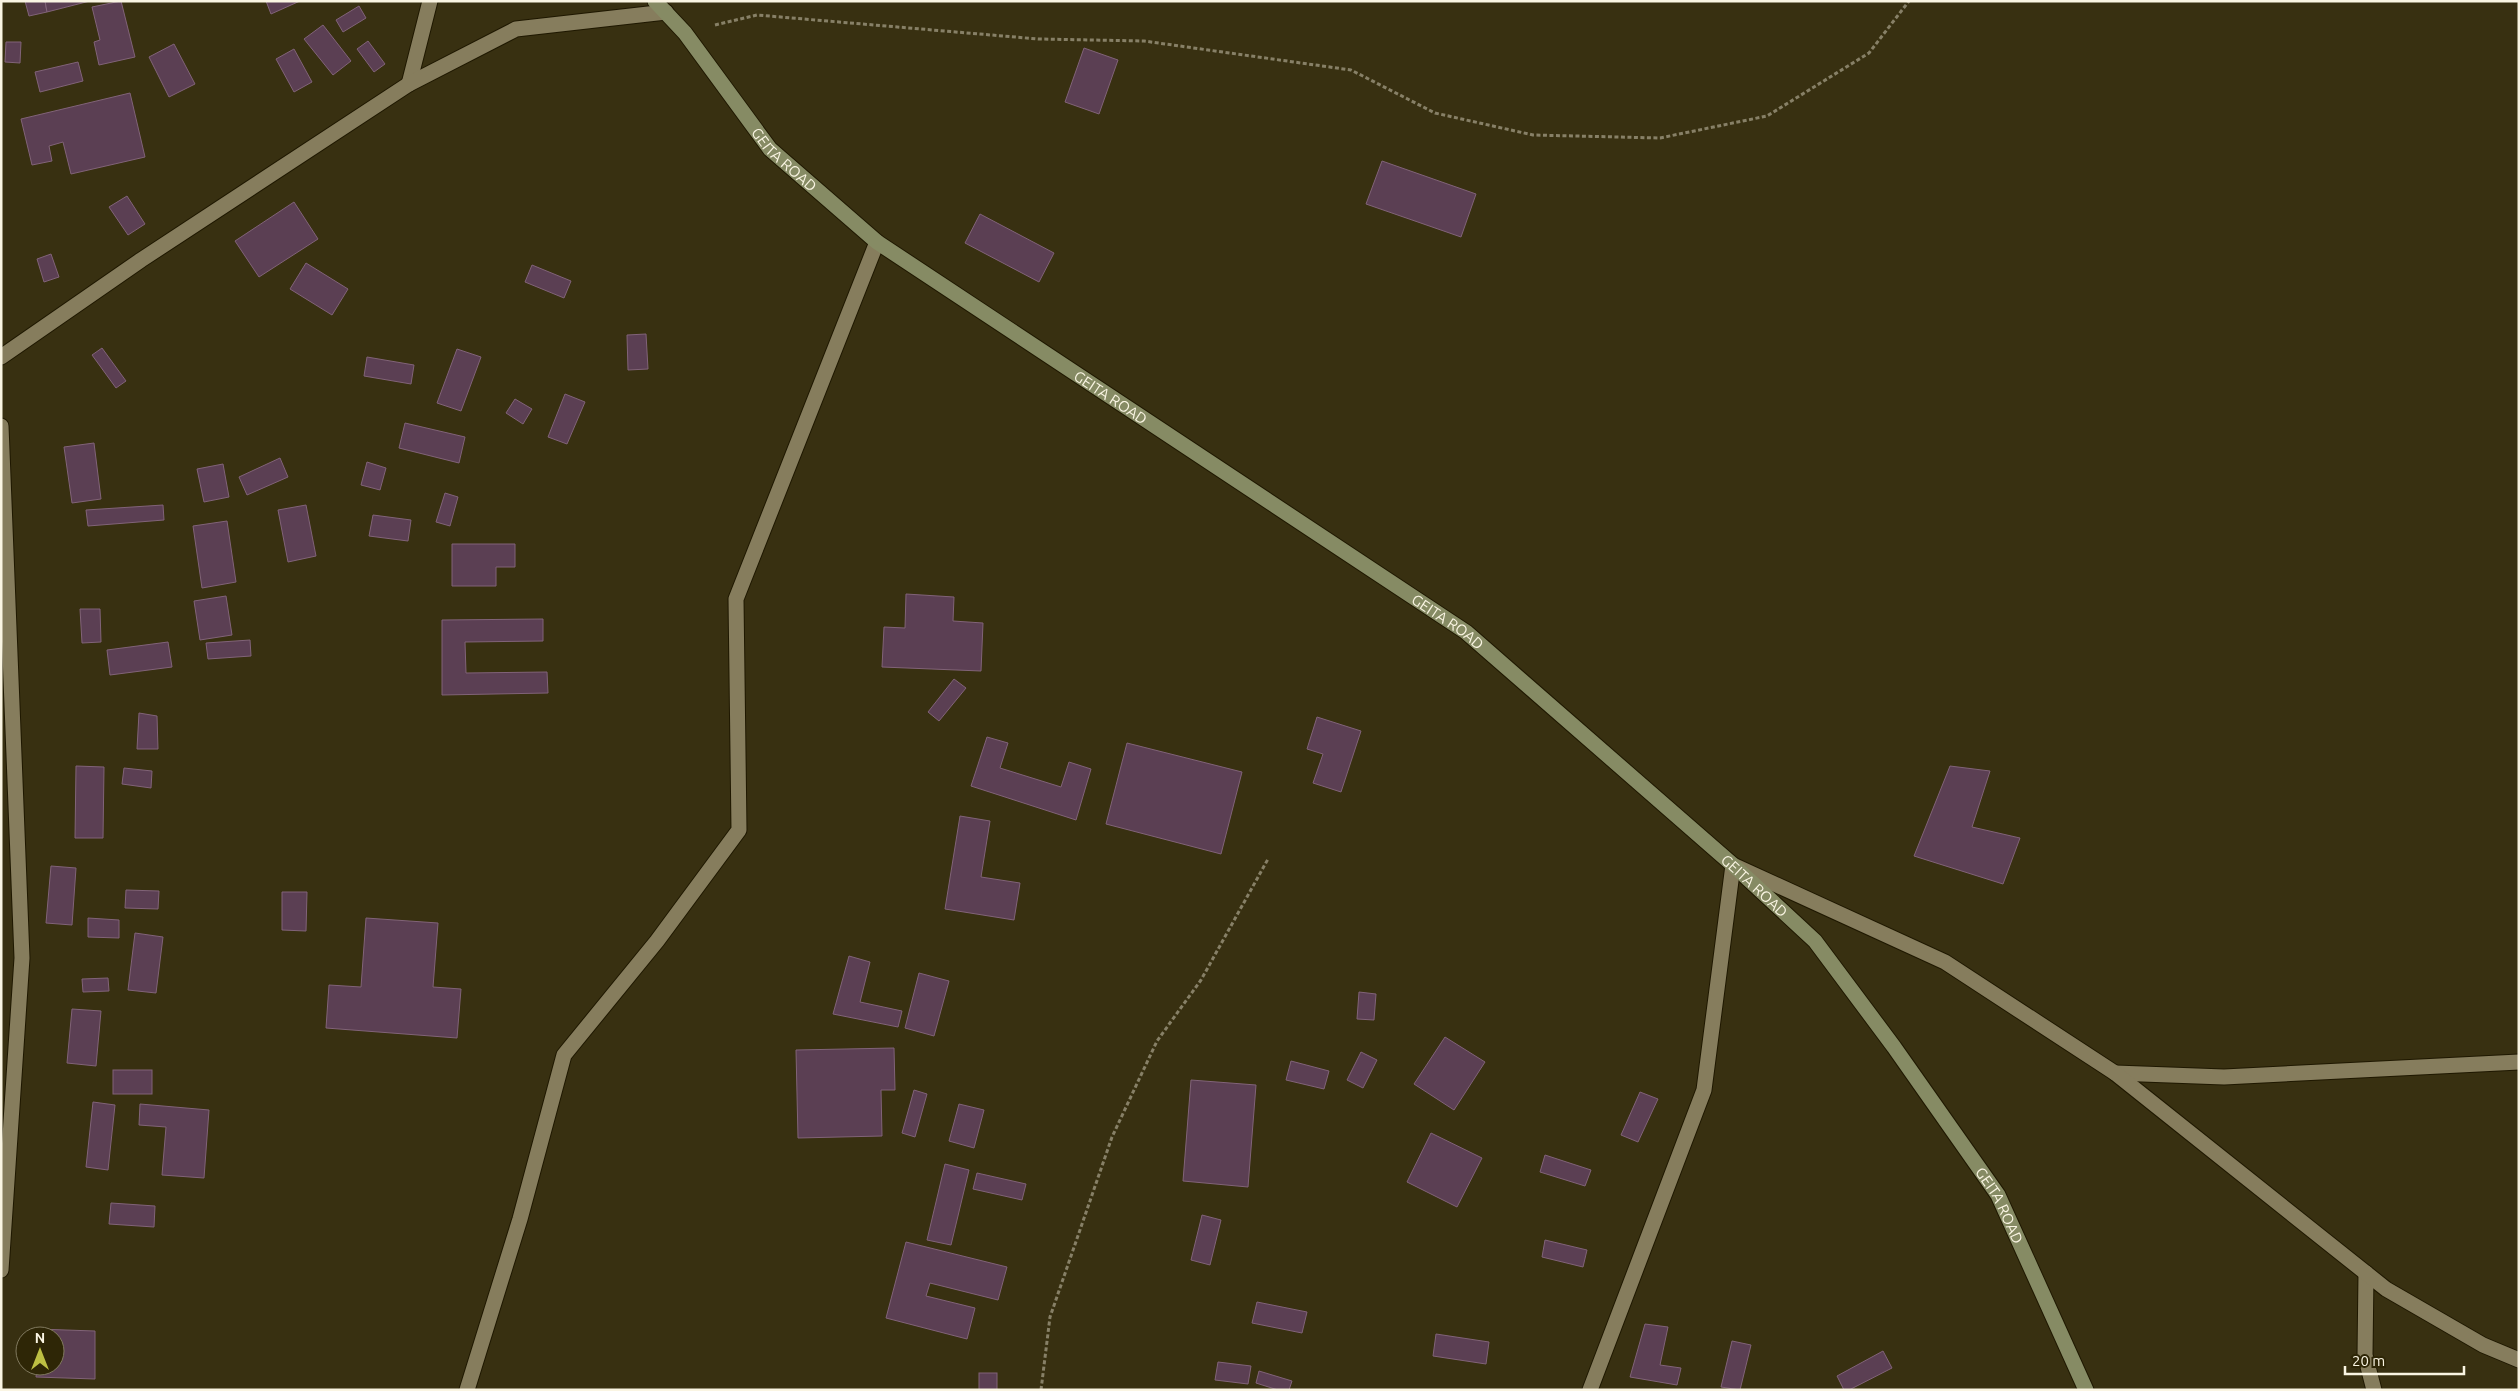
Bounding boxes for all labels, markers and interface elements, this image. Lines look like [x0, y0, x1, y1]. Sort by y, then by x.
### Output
street label: GEITA ROAD [749, 124, 820, 194]
street label: GEITA ROAD [1071, 367, 1151, 427]
street label: GEITA ROAD [1409, 590, 1488, 652]
street label: GEITA ROAD [1718, 851, 1791, 920]
street label: GEITA ROAD [1973, 1164, 2027, 1246]
north arrow [15, 1326, 65, 1376]
text: N [35, 1330, 45, 1346]
scale bar [2345, 1344, 2464, 1376]
text: 20 m [2352, 1352, 2385, 1369]

